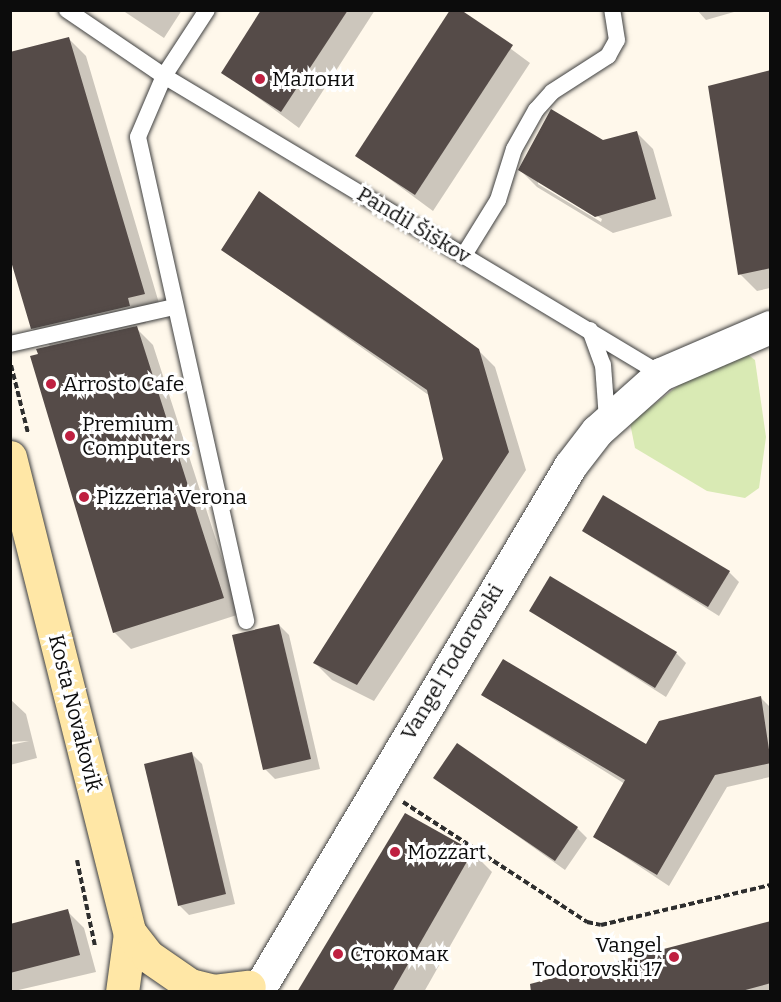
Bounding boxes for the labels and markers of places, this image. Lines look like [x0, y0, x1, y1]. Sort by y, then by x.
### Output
place label: Малони [272, 66, 355, 92]
marker: Малони [253, 72, 267, 86]
place label: Arrosto Cafe [63, 371, 184, 397]
marker: Arrosto Cafe [44, 377, 58, 391]
place label: Premium Computers [82, 411, 190, 461]
marker: Premium Computers [63, 429, 77, 443]
place label: Pizzeria Verona [96, 484, 247, 510]
marker: Pizzeria Verona [77, 490, 91, 504]
place label: Mozzart [407, 839, 486, 865]
marker: Mozzart [388, 845, 402, 859]
place label: Vangel Todorovski 17 [532, 932, 662, 982]
place label: Стокомак [350, 941, 449, 967]
marker: Стокомак [331, 947, 345, 961]
marker: Vangel Todorovski 17 [667, 950, 681, 964]

